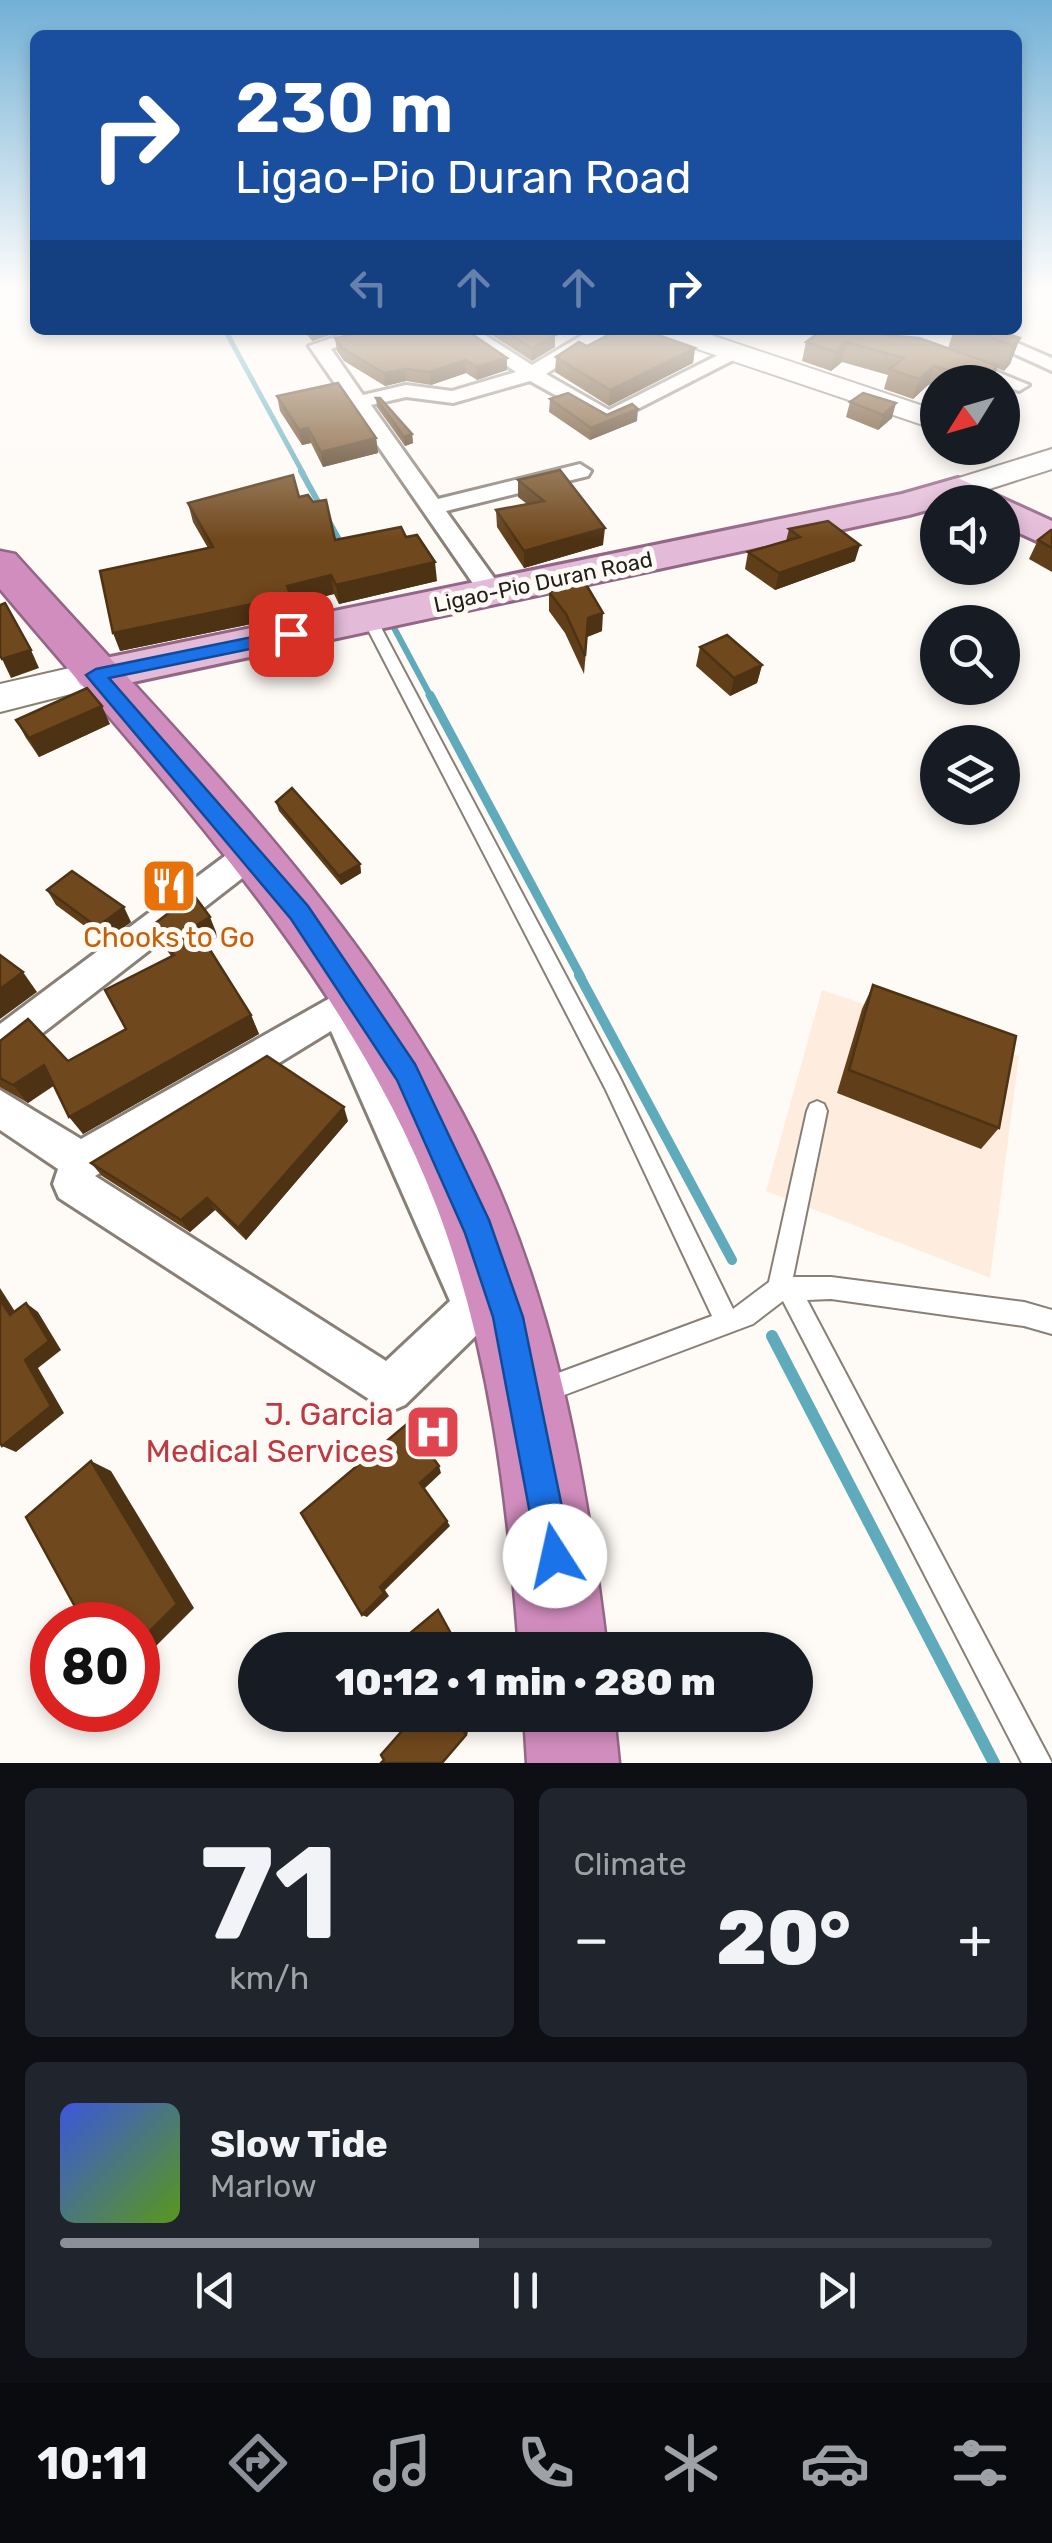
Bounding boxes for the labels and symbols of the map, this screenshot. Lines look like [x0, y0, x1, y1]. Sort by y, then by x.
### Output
north arrow [920, 365, 1020, 465]
street label: Ligao-Pio Duran Road [431, 546, 655, 618]
pin [249, 592, 334, 677]
restaurant icon: Chooks to Go [139, 856, 199, 916]
place label: Chooks to Go [83, 921, 255, 954]
place label: J. Garcia Medical Services [146, 1395, 394, 1470]
hospital icon: J. Garcia Medical Services [403, 1402, 463, 1462]
position arrow [503, 1504, 607, 1608]
speed limit sign: 80 [30, 1602, 160, 1732]

